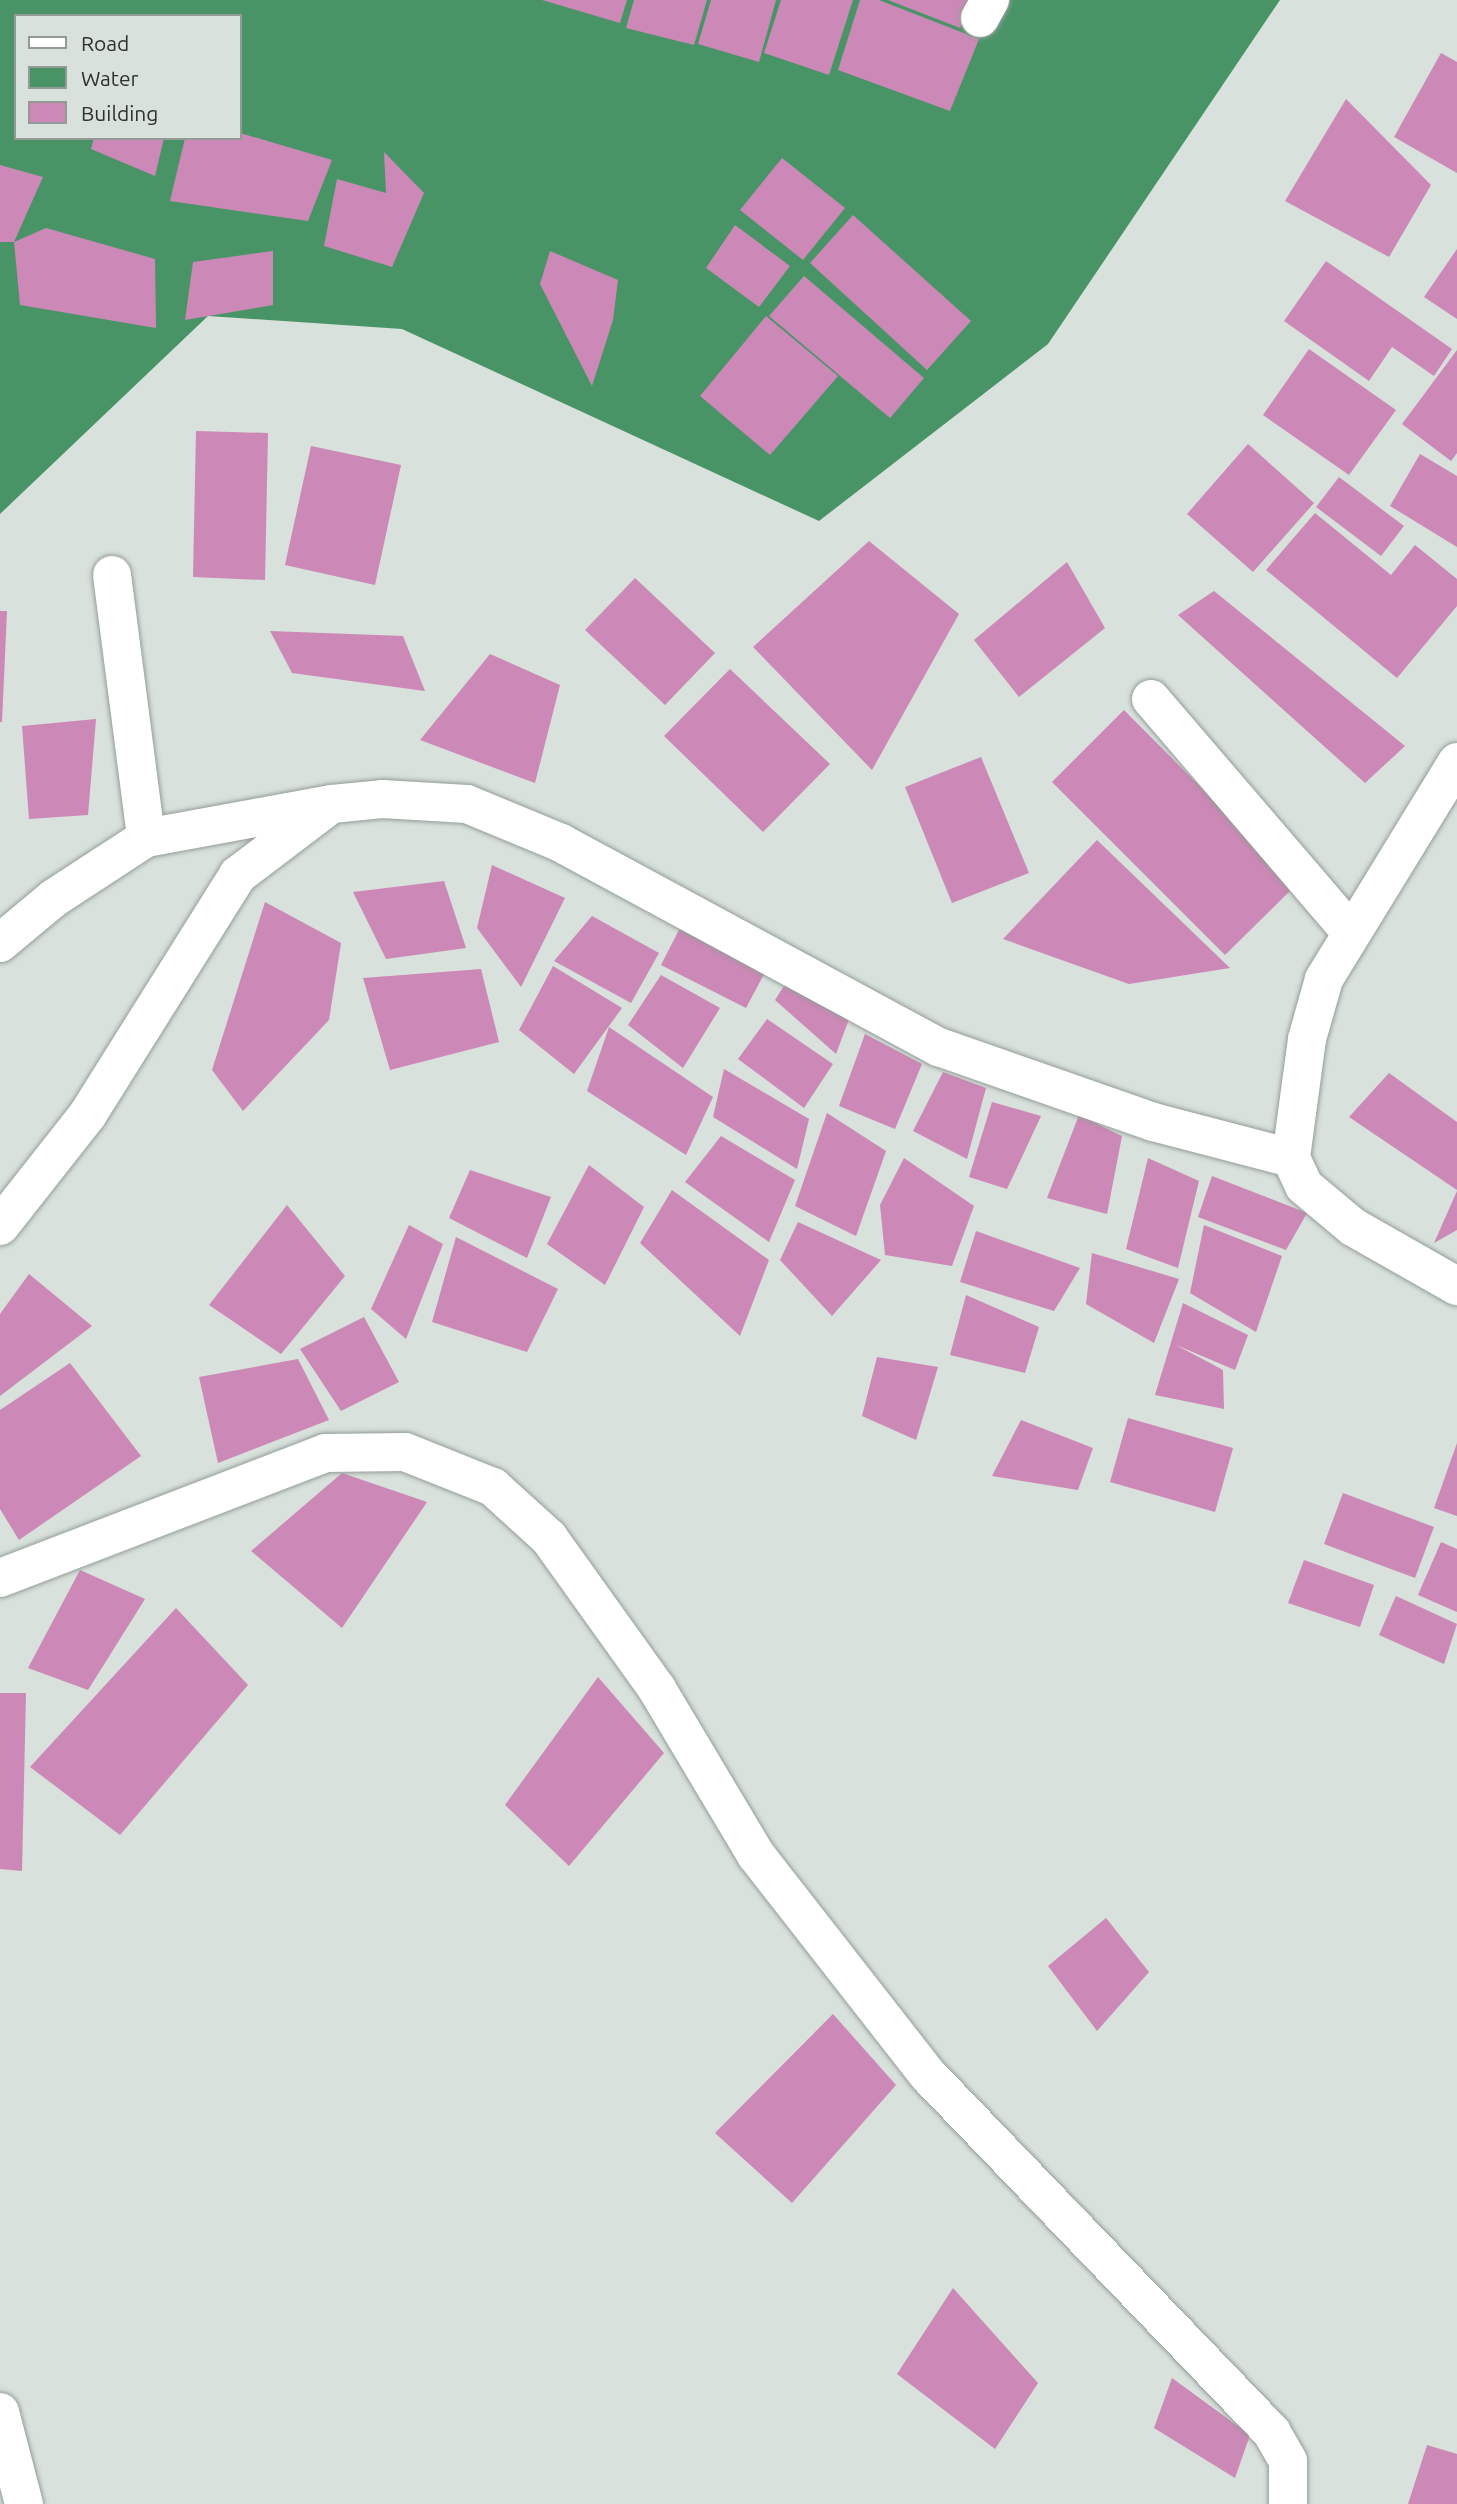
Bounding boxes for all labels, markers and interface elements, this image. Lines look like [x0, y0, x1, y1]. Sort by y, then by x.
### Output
legend [14, 14, 242, 140]
text: Road [81, 31, 129, 55]
text: Water [81, 66, 139, 90]
text: Building [81, 101, 158, 125]

